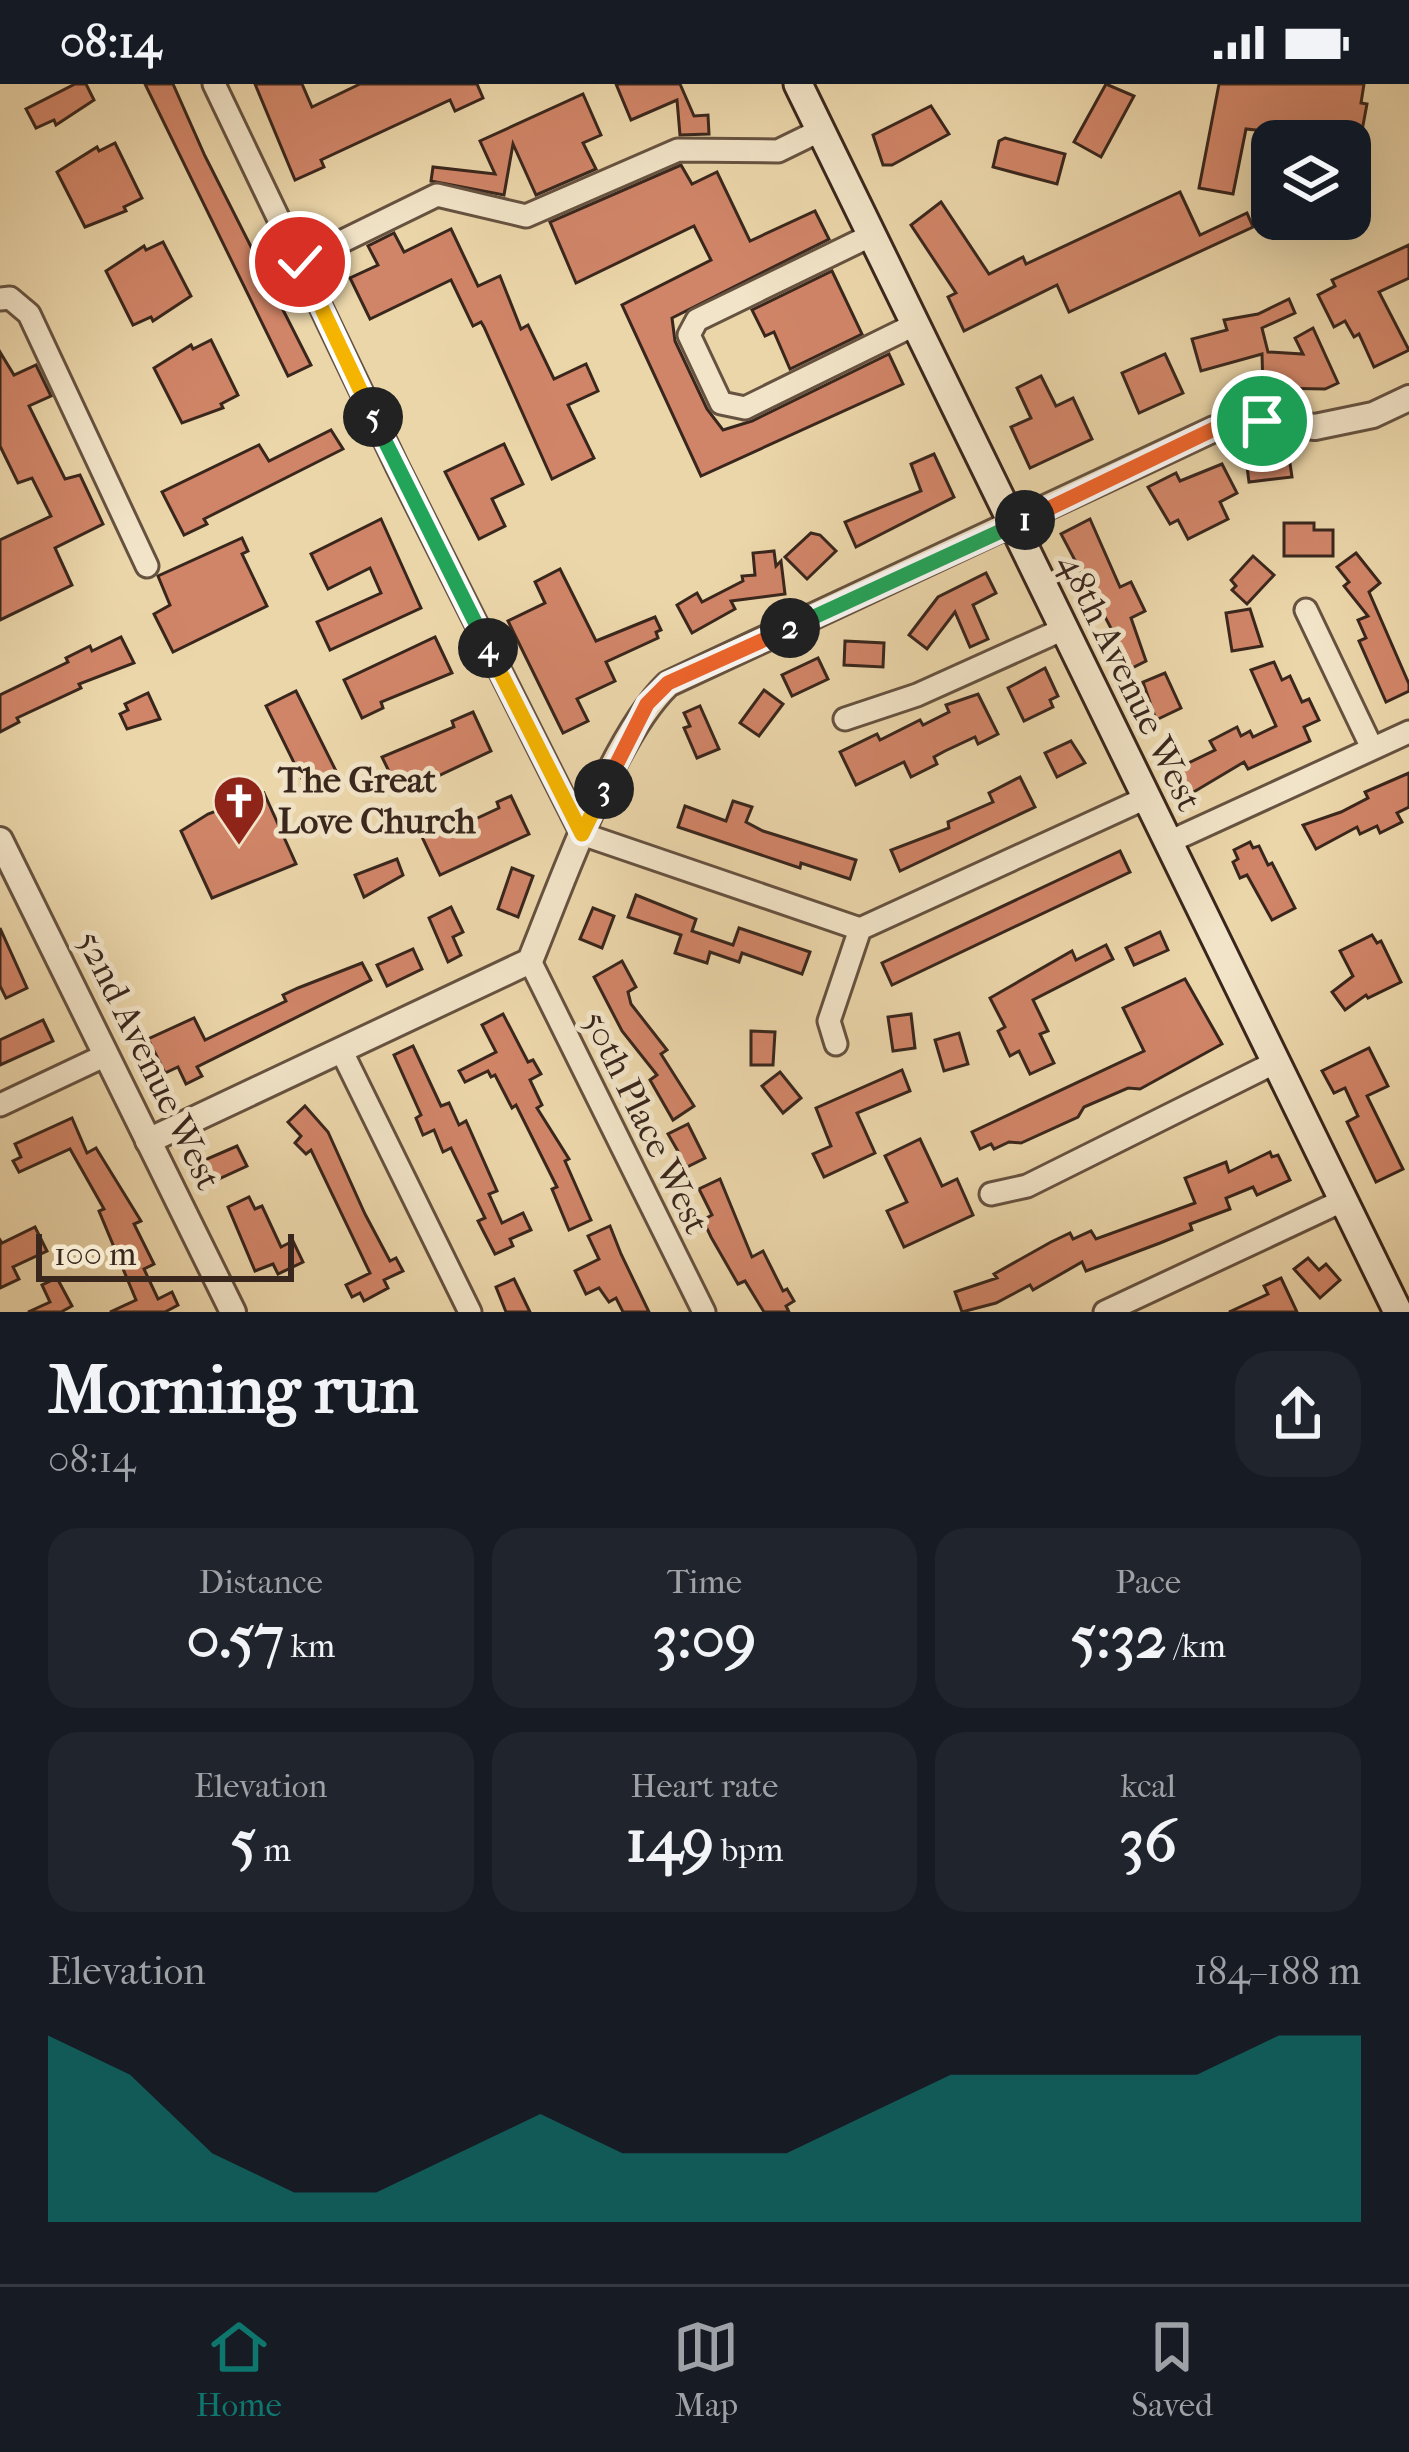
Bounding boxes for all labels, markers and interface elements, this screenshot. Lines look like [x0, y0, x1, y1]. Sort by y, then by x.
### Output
text: 08:14 [60, 16, 161, 69]
map controls [1251, 120, 1371, 240]
button: layers [1251, 120, 1371, 240]
pin [249, 211, 351, 313]
icon: check [267, 229, 333, 295]
pin [1211, 370, 1313, 472]
pin: 5 [343, 387, 403, 447]
icon: arrive [1229, 388, 1295, 454]
text: 5 [366, 397, 380, 436]
pin: 1 [995, 490, 1055, 550]
text: 1 [1019, 500, 1031, 539]
street label: 48th Avenue West [1050, 547, 1211, 818]
pin: 2 [760, 598, 820, 658]
text: 2 [782, 608, 798, 647]
pin: 4 [458, 618, 518, 678]
text: 4 [478, 628, 498, 667]
place label: The Great Love Church [277, 759, 477, 842]
pin: 3 [574, 759, 634, 819]
text: 3 [597, 769, 611, 808]
church icon: The Great Love Church [211, 773, 267, 847]
street label: 52nd Avenue West [68, 924, 230, 1196]
street label: 50th Place West [574, 1004, 718, 1240]
scale bar [36, 1228, 294, 1281]
text: 100 m [54, 1235, 137, 1274]
button: share [1235, 1351, 1361, 1477]
text: Morning run [48, 1352, 418, 1429]
text: 08:14 [48, 1436, 136, 1482]
text: Distance [199, 1563, 323, 1602]
text: Time [667, 1563, 742, 1602]
text: Pace [1115, 1563, 1181, 1602]
text: 0.57 [187, 1602, 284, 1673]
text: 3:09 [653, 1602, 756, 1673]
text: 5:32 [1070, 1602, 1166, 1673]
text: km [284, 1627, 335, 1666]
text: /km [1166, 1627, 1226, 1666]
text: Elevation [194, 1767, 328, 1806]
text: Heart rate [631, 1767, 778, 1806]
text: kcal [1120, 1767, 1176, 1806]
text: 5 [231, 1806, 257, 1877]
text: 149 [626, 1806, 714, 1877]
text: 36 [1120, 1806, 1177, 1877]
text: m [257, 1831, 291, 1870]
text: bpm [714, 1831, 783, 1870]
text: Elevation [48, 1948, 206, 1994]
text: 184–188 m [1194, 1948, 1361, 1994]
tab: Home [196, 2314, 282, 2425]
tab: Map [673, 2314, 739, 2425]
tab: Saved [1131, 2314, 1213, 2425]

